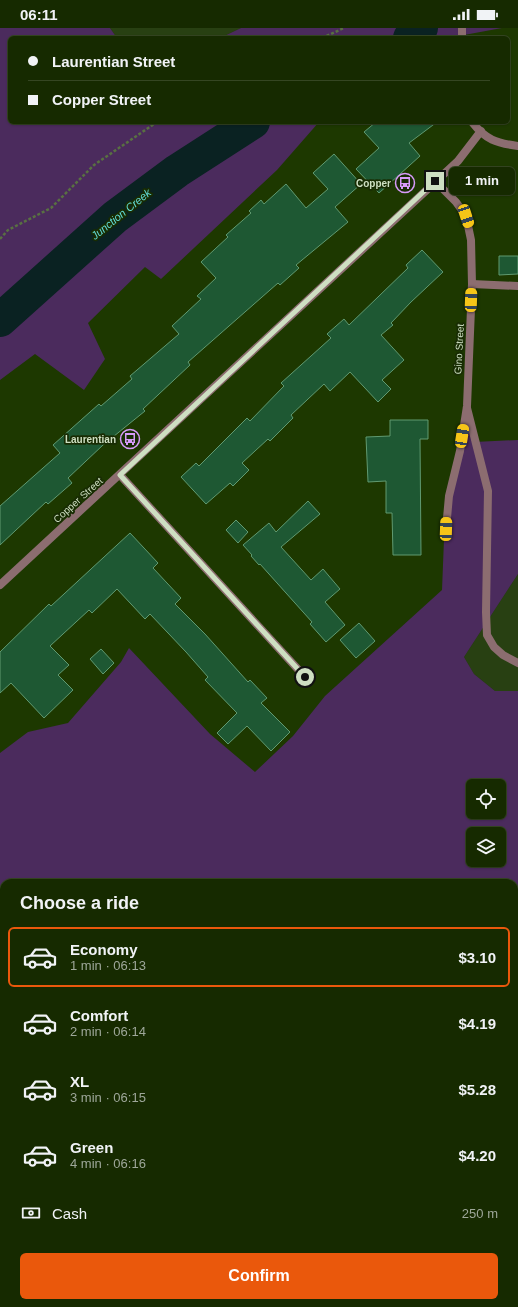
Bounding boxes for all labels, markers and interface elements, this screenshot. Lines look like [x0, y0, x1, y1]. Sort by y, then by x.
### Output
text: 06:11 [20, 6, 58, 23]
text: Laurentian Street [52, 53, 175, 70]
text: Copper Street [52, 91, 151, 108]
callout: 1 min [449, 167, 515, 195]
bus stop icon: Copper [394, 172, 416, 194]
route end [426, 172, 444, 190]
text: 1 min [465, 173, 499, 188]
place label: Copper [356, 178, 391, 189]
water label: Junction Creek [88, 186, 154, 242]
car [457, 203, 475, 229]
car [465, 288, 477, 312]
street label: Gino Street [452, 323, 466, 375]
car [454, 423, 470, 449]
bus stop icon: Laurentian [119, 428, 141, 450]
place label: Laurentian [65, 434, 116, 445]
street label: Copper Street [51, 475, 105, 525]
car [440, 517, 452, 541]
route start [296, 668, 314, 686]
map controls [466, 779, 506, 867]
button: locate [466, 779, 506, 819]
button: layers [466, 827, 506, 867]
text: Choose a ride [20, 893, 139, 913]
icon: car [22, 939, 58, 975]
text: Economy [70, 941, 138, 958]
text: $3.10 [458, 949, 496, 966]
text: 1 min · 06:13 [70, 958, 146, 973]
icon: car [22, 1005, 58, 1041]
text: Comfort [70, 1007, 128, 1024]
text: $4.19 [458, 1015, 496, 1032]
text: 2 min · 06:14 [70, 1024, 146, 1039]
icon: car [22, 1071, 58, 1107]
text: XL [70, 1073, 89, 1090]
text: $5.28 [458, 1081, 496, 1098]
text: 3 min · 06:15 [70, 1090, 146, 1105]
icon: car [22, 1137, 58, 1173]
text: Green [70, 1139, 113, 1156]
text: $4.20 [458, 1147, 496, 1164]
text: 4 min · 06:16 [70, 1156, 146, 1171]
icon: cash [20, 1202, 42, 1224]
text: Cash [52, 1205, 87, 1222]
text: 250 m [462, 1206, 498, 1221]
button: Confirm [20, 1253, 498, 1299]

